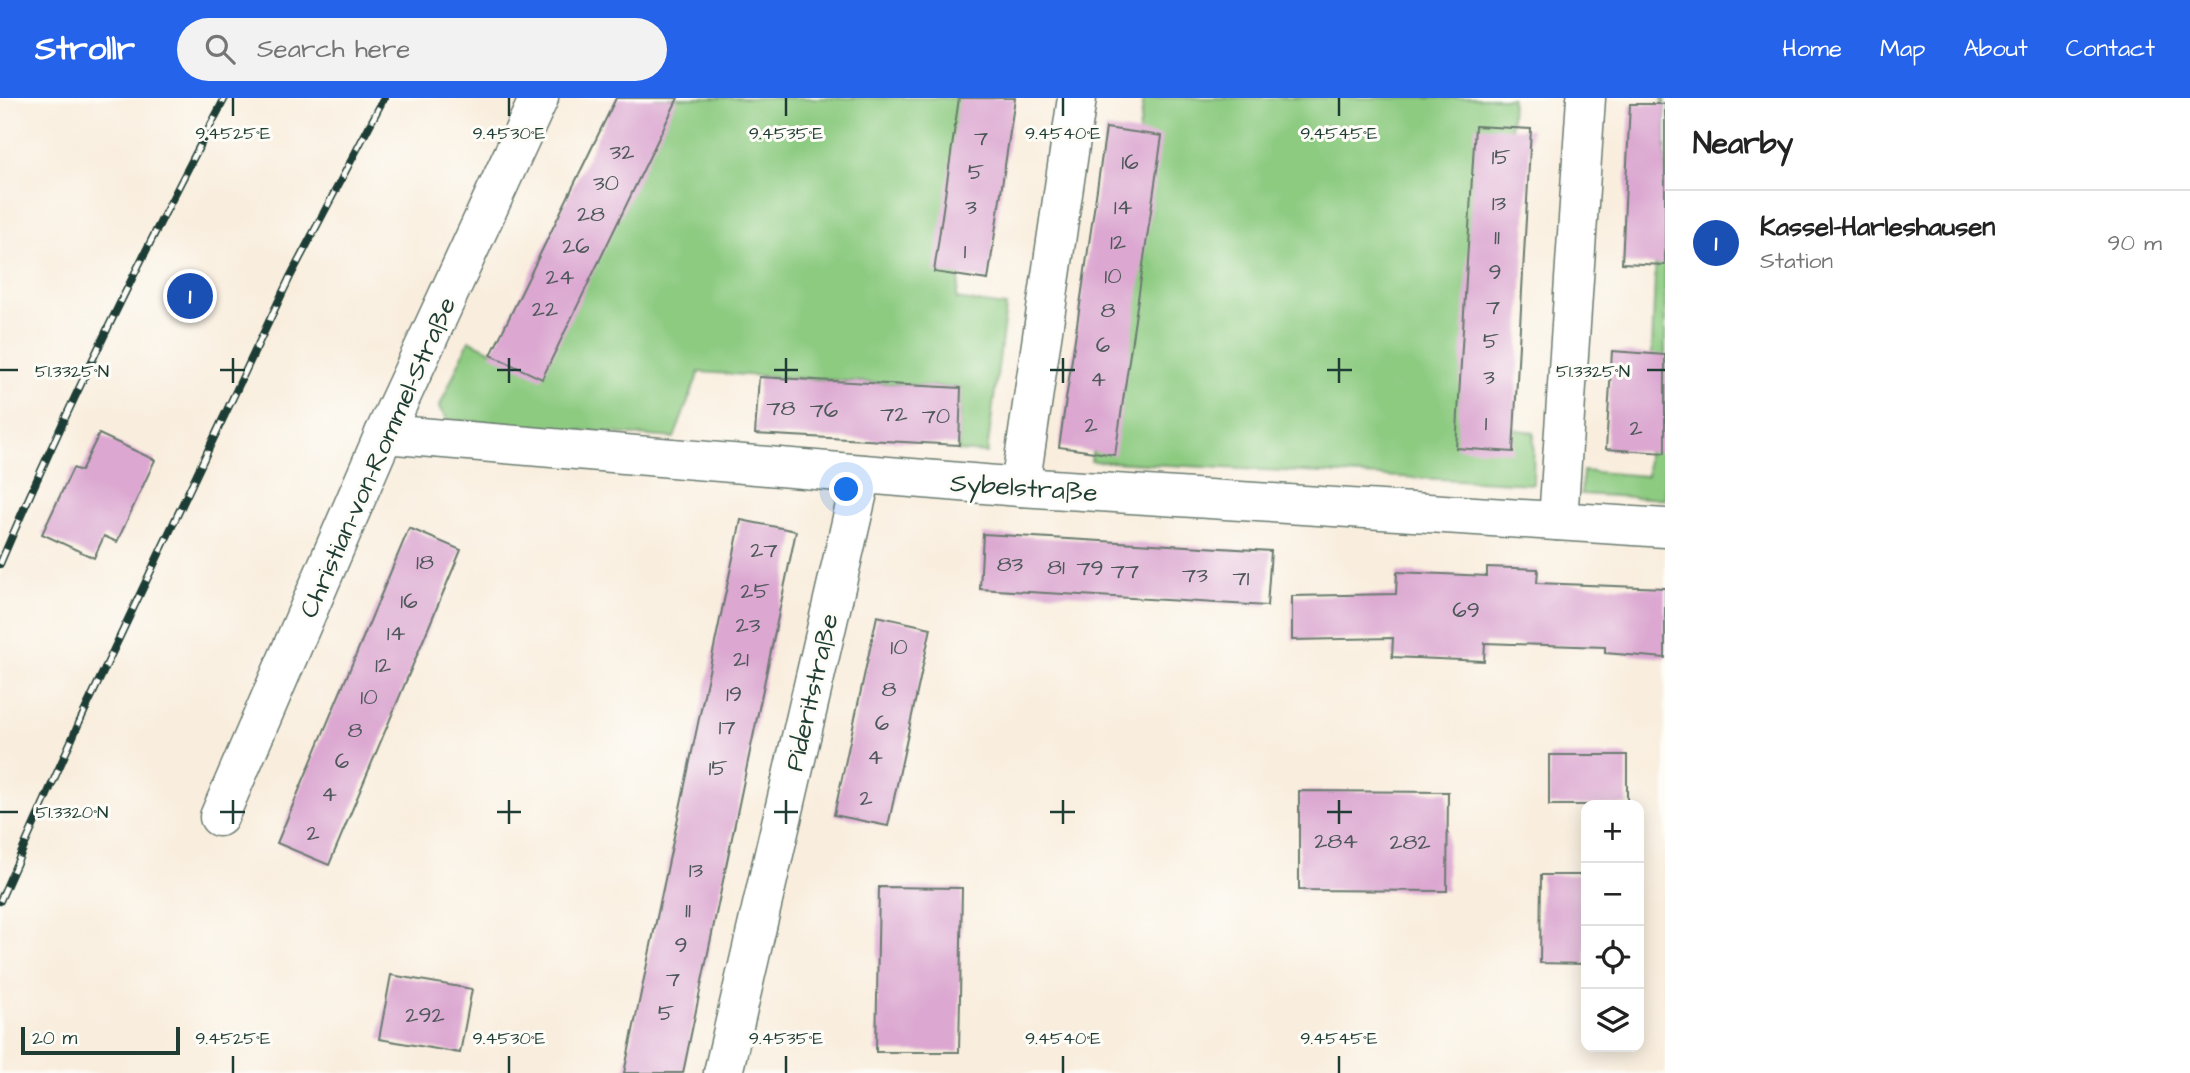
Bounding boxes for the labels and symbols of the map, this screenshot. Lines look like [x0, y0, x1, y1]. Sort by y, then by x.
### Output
text: 9.4525°E [195, 121, 271, 146]
text: 9.4530°E [473, 121, 546, 146]
text: 9.4535°E [749, 121, 823, 146]
text: 9.4540°E [1025, 121, 1101, 146]
text: 9.4545°E [1300, 121, 1378, 146]
house number: 7 [974, 122, 988, 154]
house number: 32 [610, 136, 634, 168]
house number: 15 [1491, 141, 1511, 173]
house number: 16 [1121, 146, 1139, 178]
house number: 5 [968, 156, 984, 188]
house number: 30 [593, 167, 619, 199]
house number: 13 [1492, 187, 1507, 219]
house number: 3 [965, 191, 977, 223]
house number: 14 [1114, 191, 1133, 223]
house number: 28 [577, 198, 605, 230]
house number: 11 [1494, 221, 1500, 253]
house number: 12 [1110, 226, 1126, 258]
house number: 26 [562, 230, 590, 262]
house number: 1 [964, 235, 967, 267]
house number: 9 [1488, 256, 1502, 288]
house number: 10 [1104, 260, 1122, 292]
house number: 24 [546, 261, 575, 293]
pin: 1 [167, 270, 213, 322]
street label: Christian-von-Rommel-Straße [291, 291, 465, 624]
house number: 7 [1486, 291, 1500, 323]
house number: 22 [532, 293, 558, 325]
house number: 8 [1101, 294, 1116, 326]
house number: 5 [1483, 325, 1499, 357]
house number: 6 [1096, 329, 1110, 361]
text: 51.3325°N [35, 359, 109, 384]
text: 51.3325°N [1556, 359, 1630, 384]
house number: 3 [1483, 361, 1495, 393]
house number: 4 [1090, 363, 1106, 395]
house number: 78 [766, 392, 796, 424]
house number: 76 [810, 394, 838, 426]
house number: 72 [880, 398, 908, 430]
house number: 70 [922, 400, 950, 432]
house number: 1 [1485, 407, 1488, 439]
house number: 2 [1084, 409, 1098, 441]
house number: 2 [1629, 412, 1643, 444]
street label: Sybelstraße [949, 465, 1099, 513]
your location [829, 472, 863, 506]
house number: 27 [750, 534, 778, 566]
house number: 18 [416, 546, 434, 578]
house number: 83 [997, 548, 1024, 580]
house number: 81 [1047, 551, 1065, 583]
house number: 79 [1076, 552, 1104, 584]
house number: 77 [1111, 555, 1139, 587]
house number: 73 [1182, 559, 1208, 591]
house number: 71 [1232, 562, 1250, 594]
house number: 25 [740, 575, 770, 607]
house number: 16 [400, 585, 418, 617]
house number: 69 [1452, 594, 1480, 626]
house number: 23 [736, 609, 761, 641]
street label: Pideritstraße [776, 610, 848, 774]
house number: 14 [387, 617, 406, 649]
house number: 10 [890, 631, 908, 663]
house number: 21 [733, 643, 749, 675]
house number: 12 [375, 649, 391, 681]
house number: 8 [882, 673, 897, 705]
house number: 19 [726, 678, 742, 710]
house number: 10 [360, 681, 378, 713]
house number: 6 [875, 707, 889, 739]
house number: 17 [718, 711, 736, 743]
house number: 8 [348, 714, 363, 746]
house number: 4 [867, 741, 883, 773]
house number: 6 [335, 745, 349, 777]
house number: 15 [708, 752, 728, 784]
house number: 4 [321, 778, 337, 810]
house number: 2 [859, 782, 873, 814]
text: 51.3320°N [36, 800, 108, 825]
house number: 2 [306, 817, 320, 849]
house number: 284 [1314, 825, 1358, 857]
house number: 282 [1389, 826, 1431, 858]
house number: 13 [689, 854, 704, 886]
house number: 11 [685, 894, 691, 926]
house number: 9 [674, 929, 688, 961]
house number: 7 [666, 963, 680, 995]
house number: 5 [658, 997, 674, 1029]
house number: 292 [405, 999, 445, 1031]
scale bar [21, 1024, 180, 1056]
text: 9.4525°E [195, 1026, 271, 1051]
text: 9.4530°E [473, 1026, 546, 1051]
text: 9.4535°E [749, 1026, 823, 1051]
text: 9.4540°E [1025, 1026, 1101, 1051]
text: 9.4545°E [1300, 1026, 1378, 1051]

